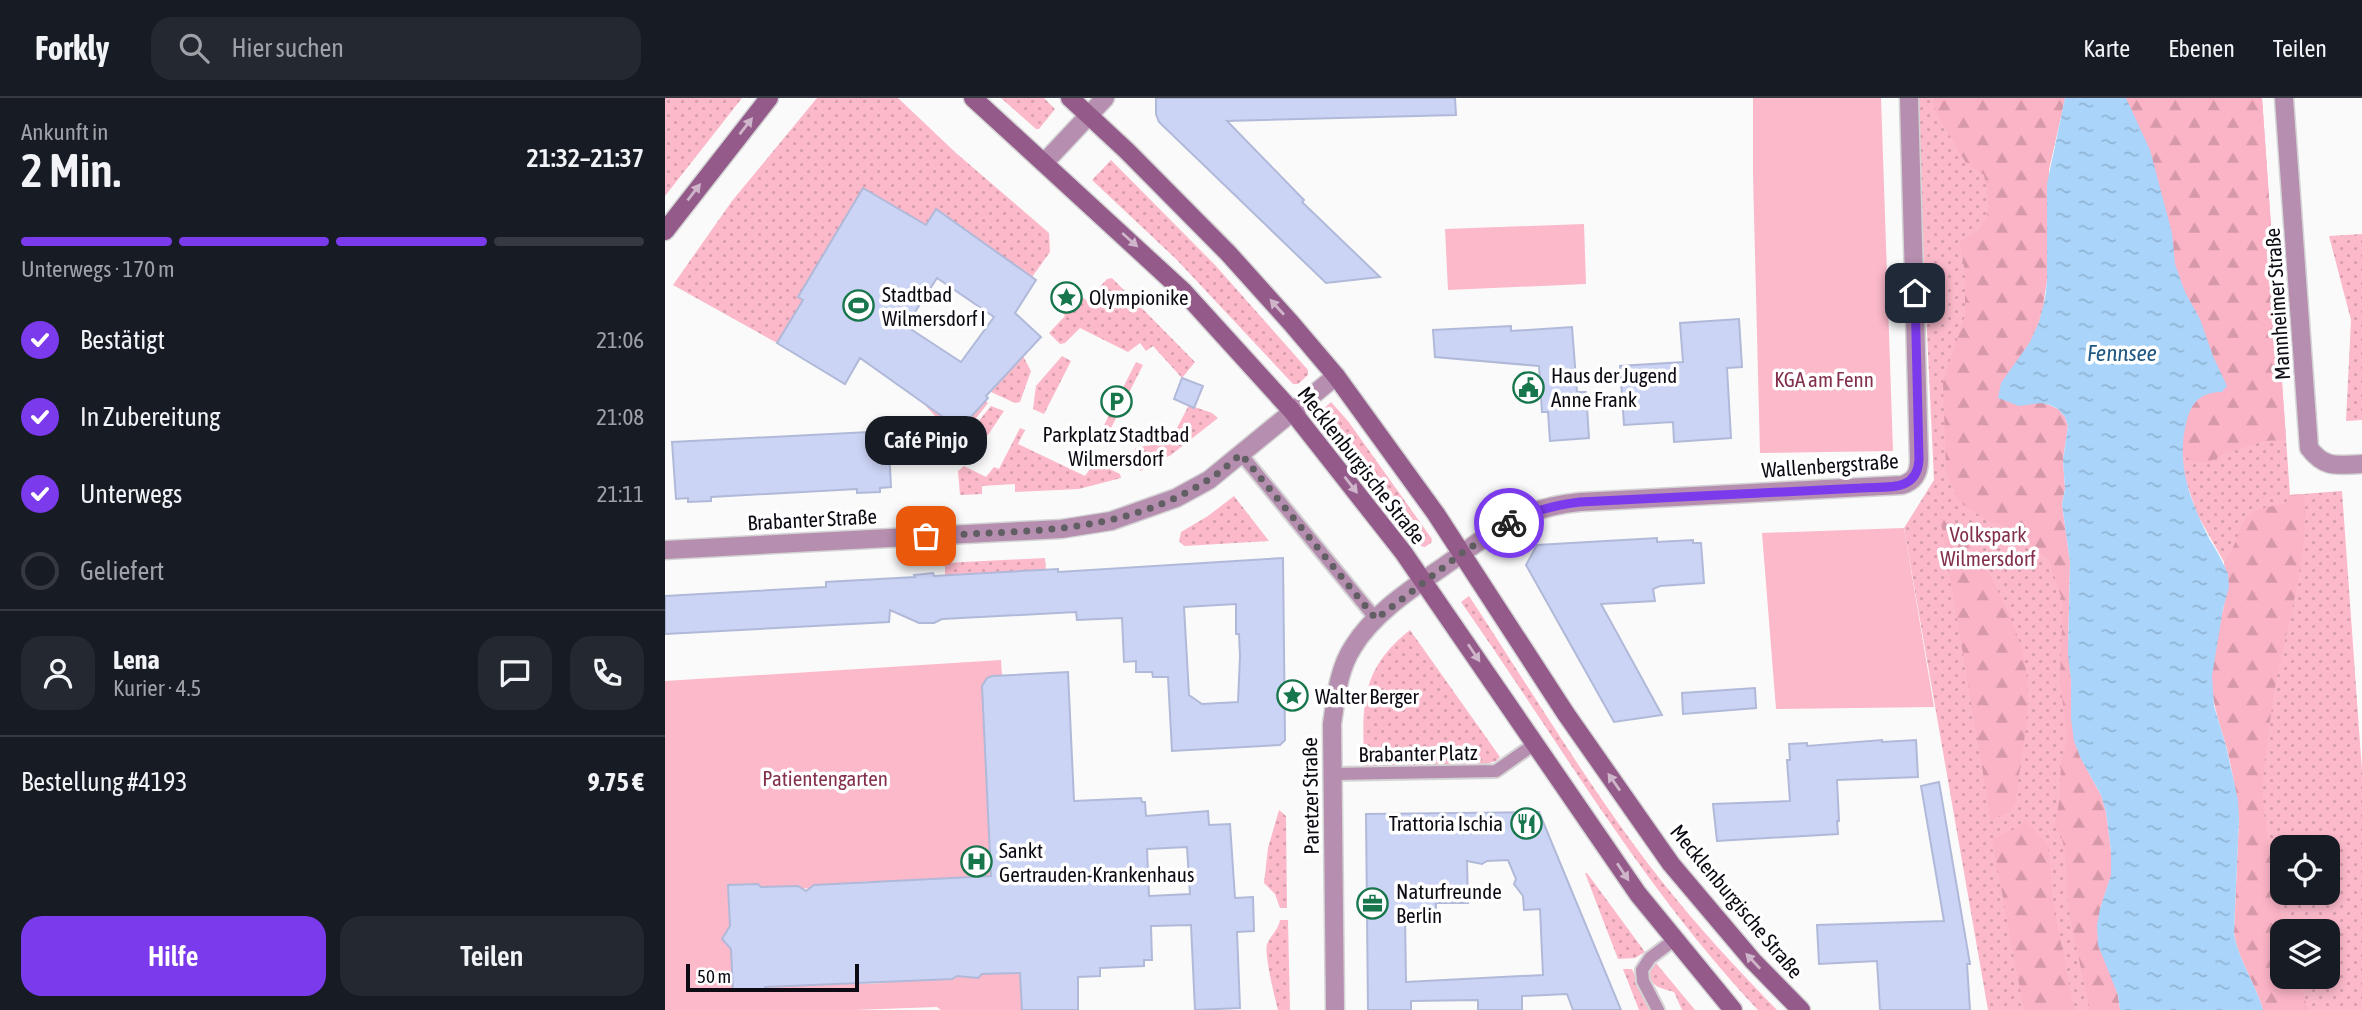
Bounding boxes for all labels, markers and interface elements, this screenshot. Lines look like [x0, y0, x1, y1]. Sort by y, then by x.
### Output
search box [151, 17, 641, 80]
text: Forkly [35, 29, 109, 67]
icon: search [175, 29, 213, 67]
text: Hier suchen [231, 33, 344, 63]
text: Karte [2083, 35, 2130, 62]
text: Ebenen [2168, 35, 2235, 62]
text: Teilen [2273, 35, 2327, 62]
one-way arrow [739, 117, 753, 135]
text: Ankunft in [21, 119, 108, 145]
text: 21:32–21:37 [527, 143, 644, 173]
text: 2 Min. [21, 144, 121, 197]
one-way arrow [687, 184, 702, 202]
street label: Mannheimer Straße [2260, 227, 2294, 381]
one-way arrow [1121, 232, 1139, 248]
text: Unterwegs · 170 m [21, 256, 175, 282]
pin [1885, 263, 1945, 323]
icon: home [1896, 274, 1934, 312]
place icon: Olympionike [1049, 280, 1083, 314]
place label: Stadtbad Wilmersdorf I [882, 282, 986, 330]
place label: Olympionike [1089, 285, 1188, 309]
sports icon: Stadtbad Wilmersdorf I [842, 289, 876, 323]
one-way arrow [1269, 298, 1285, 316]
icon: check [21, 321, 59, 359]
text: Bestätigt [80, 325, 165, 355]
text: 21:06 [596, 327, 644, 353]
water label: Fennsee [2087, 340, 2157, 366]
place label: Haus der Jugend Anne Frank [1551, 363, 1677, 411]
park label: KGA am Fenn [1774, 367, 1874, 391]
public building icon: Haus der Jugend Anne Frank [1511, 370, 1545, 404]
street label: Mecklenburgische Straße [1293, 382, 1431, 548]
parking icon: Parkplatz Stadtbad Wilmersdorf [1099, 385, 1133, 419]
icon: check [21, 398, 59, 436]
text: In Zubereitung [80, 402, 220, 432]
text: 21:08 [596, 404, 644, 430]
callout: Café Pinjo [865, 417, 987, 466]
place label: Parkplatz Stadtbad Wilmersdorf [1042, 422, 1190, 470]
text: Café Pinjo [884, 427, 968, 453]
street label: Wallenbergstraße [1761, 448, 1899, 482]
icon: check [21, 475, 59, 513]
one-way arrow [1343, 476, 1358, 493]
text: Unterwegs [80, 479, 182, 509]
text: 21:11 [597, 481, 644, 507]
courier [1474, 488, 1544, 558]
street label: Brabanter Straße [747, 504, 877, 534]
icon: bike [1490, 504, 1528, 542]
pin [896, 506, 956, 566]
icon: bag [907, 517, 945, 555]
park label: Volkspark Wilmersdorf [1940, 522, 2036, 570]
text: Geliefert [80, 556, 164, 586]
button: person [21, 636, 95, 710]
button: chat [478, 636, 552, 710]
button: phone [570, 636, 644, 710]
one-way arrow [1467, 644, 1481, 662]
text: Lena [113, 645, 160, 675]
text: Kurier · 4.5 [113, 675, 201, 701]
place icon: Walter Berger [1275, 679, 1309, 713]
place label: Walter Berger [1315, 684, 1420, 708]
street label: Paretzer Straße [1297, 737, 1323, 855]
street label: Brabanter Platz [1358, 740, 1478, 766]
park label: Patientengarten [762, 766, 888, 790]
text: Bestellung #4193 [21, 767, 187, 797]
text: 9.75 € [587, 767, 644, 797]
one-way arrow [1607, 773, 1621, 791]
restaurant icon: Trattoria Ischia [1509, 806, 1543, 840]
place label: Trattoria Ischia [1389, 811, 1503, 835]
street label: Mecklenburgische Straße [1666, 819, 1808, 983]
map controls [2270, 835, 2340, 989]
button: locate [2270, 835, 2340, 905]
place label: Sankt Gertrauden-Krankenhaus [999, 838, 1194, 886]
hospital icon: Sankt Gertrauden-Krankenhaus [959, 845, 993, 879]
one-way arrow [1616, 863, 1630, 881]
place label: Naturfreunde Berlin [1396, 879, 1502, 927]
office icon: Naturfreunde Berlin [1356, 886, 1390, 920]
button: Hilfe [21, 916, 326, 996]
button: Teilen [340, 916, 644, 996]
button: layers [2270, 919, 2340, 989]
one-way arrow [1746, 953, 1762, 970]
scale bar [686, 961, 859, 993]
text: 50 m [697, 965, 731, 987]

